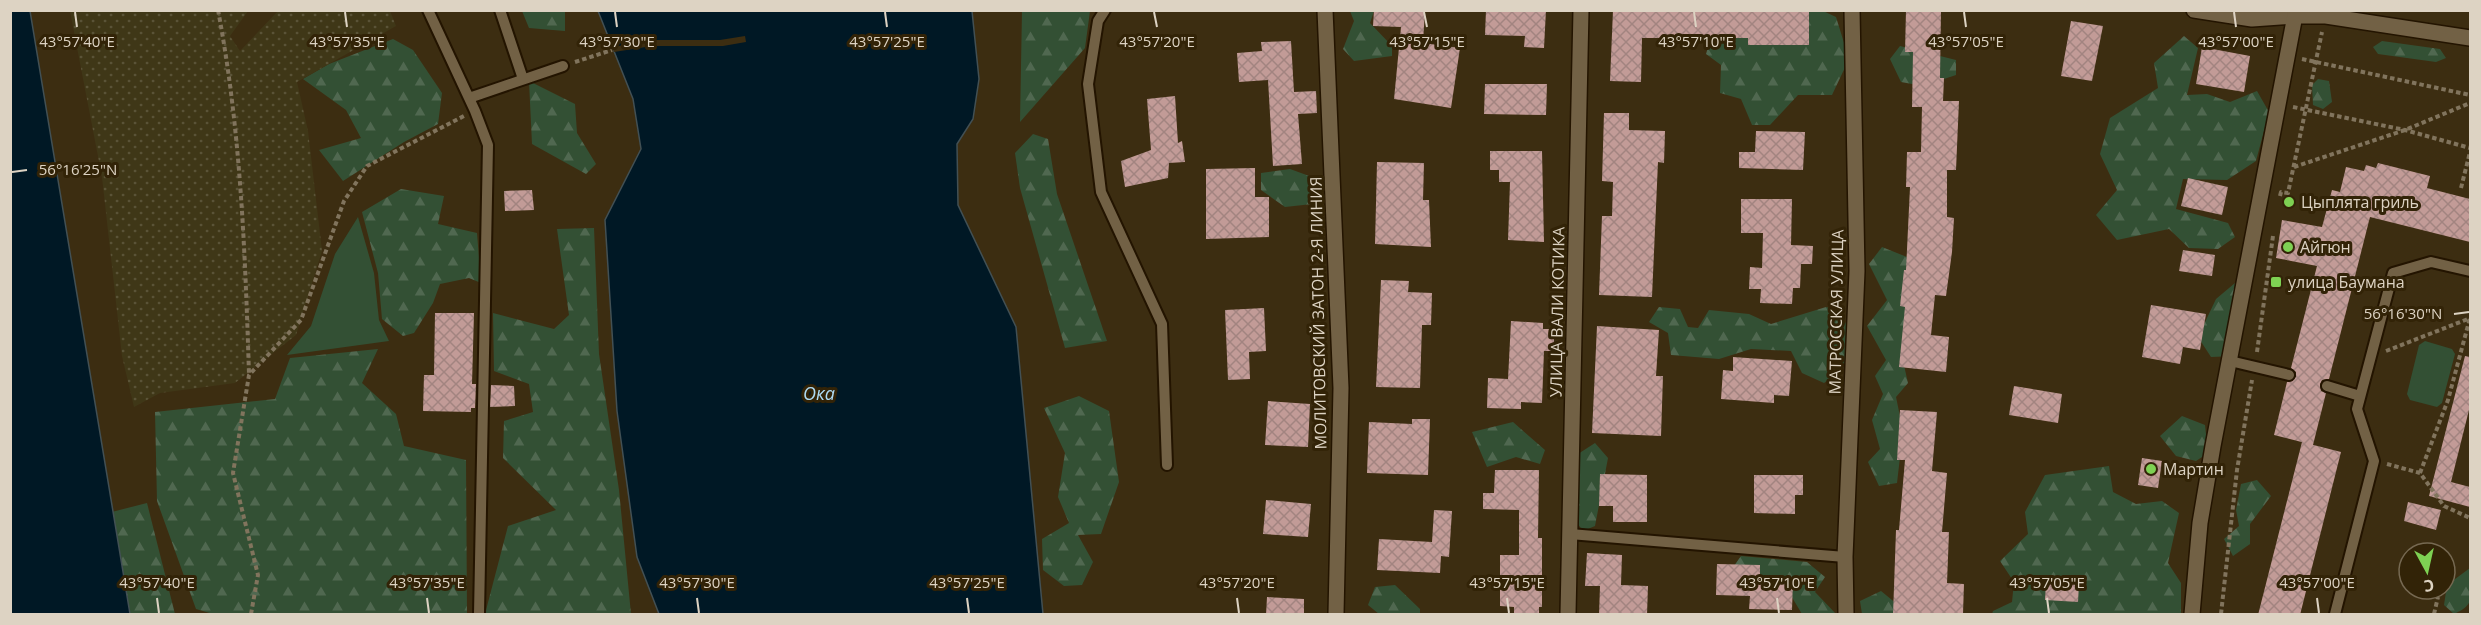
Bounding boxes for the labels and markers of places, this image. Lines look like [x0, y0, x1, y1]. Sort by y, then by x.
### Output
place label: Цыплята гриль [2301, 191, 2419, 213]
marker: Цыплята гриль [2282, 195, 2296, 209]
place label: Айгюн [2300, 236, 2351, 258]
marker: Айгюн [2281, 240, 2295, 254]
place label: улица Баумана [2288, 271, 2405, 293]
marker: улица Баумана [2269, 275, 2283, 289]
place label: Мартин [2163, 458, 2224, 480]
marker: Мартин [2144, 462, 2158, 476]

